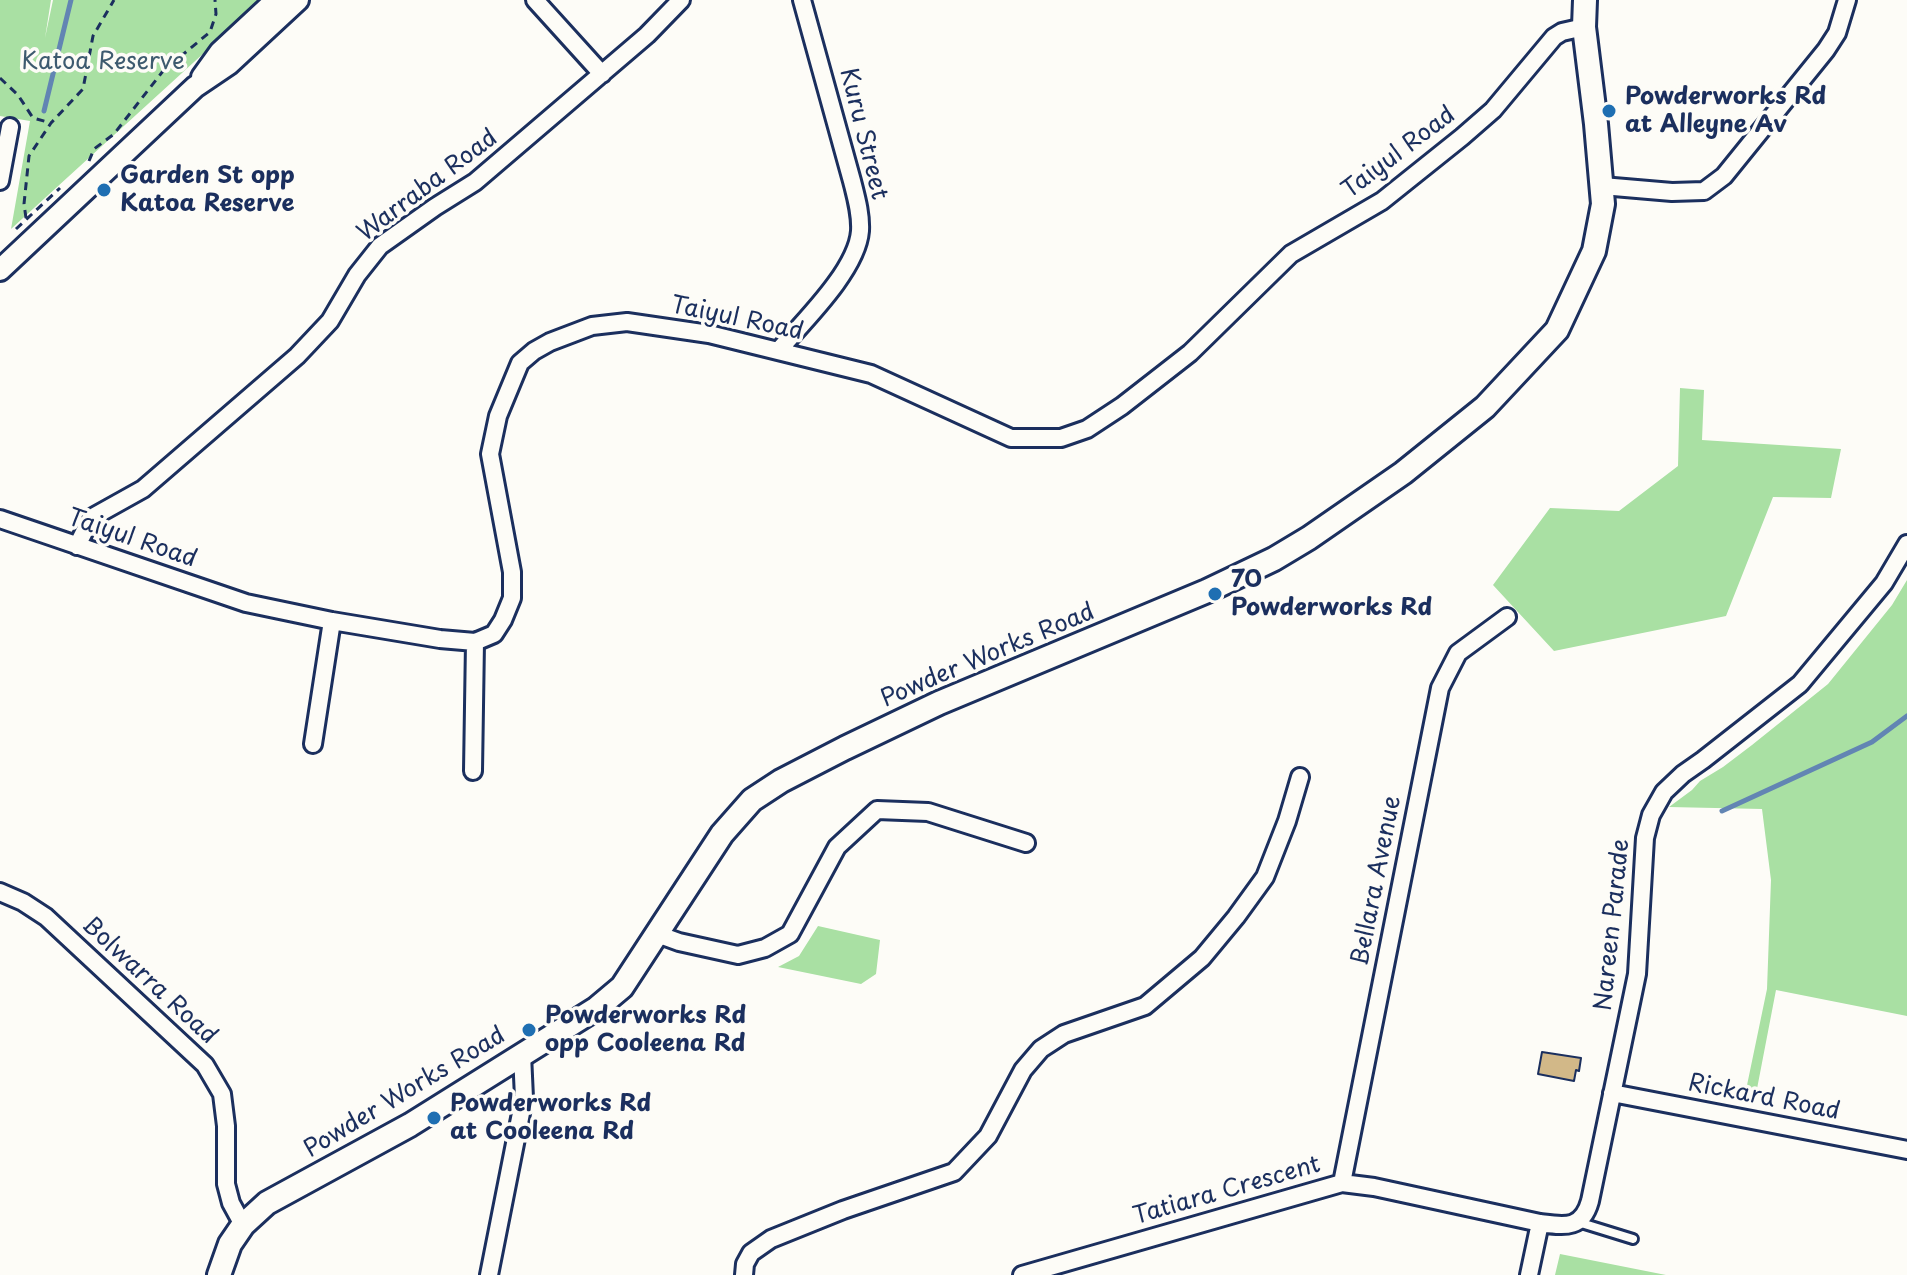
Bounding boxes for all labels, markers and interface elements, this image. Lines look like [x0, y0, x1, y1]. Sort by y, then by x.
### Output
park label: Katoa Reserve [21, 48, 185, 76]
street label: Kuru Street [833, 65, 893, 203]
place label: Powderworks Rd at Alleyne Av [1625, 83, 1826, 139]
street label: Taiyul Road [1337, 101, 1461, 205]
marker: Powderworks Rd at Alleyne Av [1600, 102, 1618, 120]
street label: Warraba Road [352, 124, 504, 248]
place label: Garden St opp Katoa Reserve [120, 162, 295, 218]
marker: Garden St opp Katoa Reserve [95, 181, 113, 199]
street label: Taiyul Road [668, 291, 806, 347]
street label: Taiyul Road [64, 503, 200, 575]
place label: 70 Powderworks Rd [1231, 566, 1432, 622]
marker: 70 Powderworks Rd [1206, 585, 1224, 603]
street label: Powder Works Road [877, 598, 1099, 714]
street label: Bellara Avenue [1346, 793, 1408, 969]
street label: Nareen Parade [1590, 838, 1636, 1012]
street label: Bolwarra Road [76, 911, 222, 1051]
place label: Powderworks Rd opp Cooleena Rd [545, 1002, 746, 1058]
marker: Powderworks Rd opp Cooleena Rd [520, 1021, 538, 1039]
street label: Powder Works Road [299, 1022, 511, 1164]
street label: Rickard Road [1686, 1069, 1842, 1127]
place label: Powderworks Rd at Cooleena Rd [450, 1090, 651, 1146]
marker: Powderworks Rd at Cooleena Rd [425, 1109, 443, 1127]
street label: Tatiara Crescent [1130, 1151, 1324, 1231]

